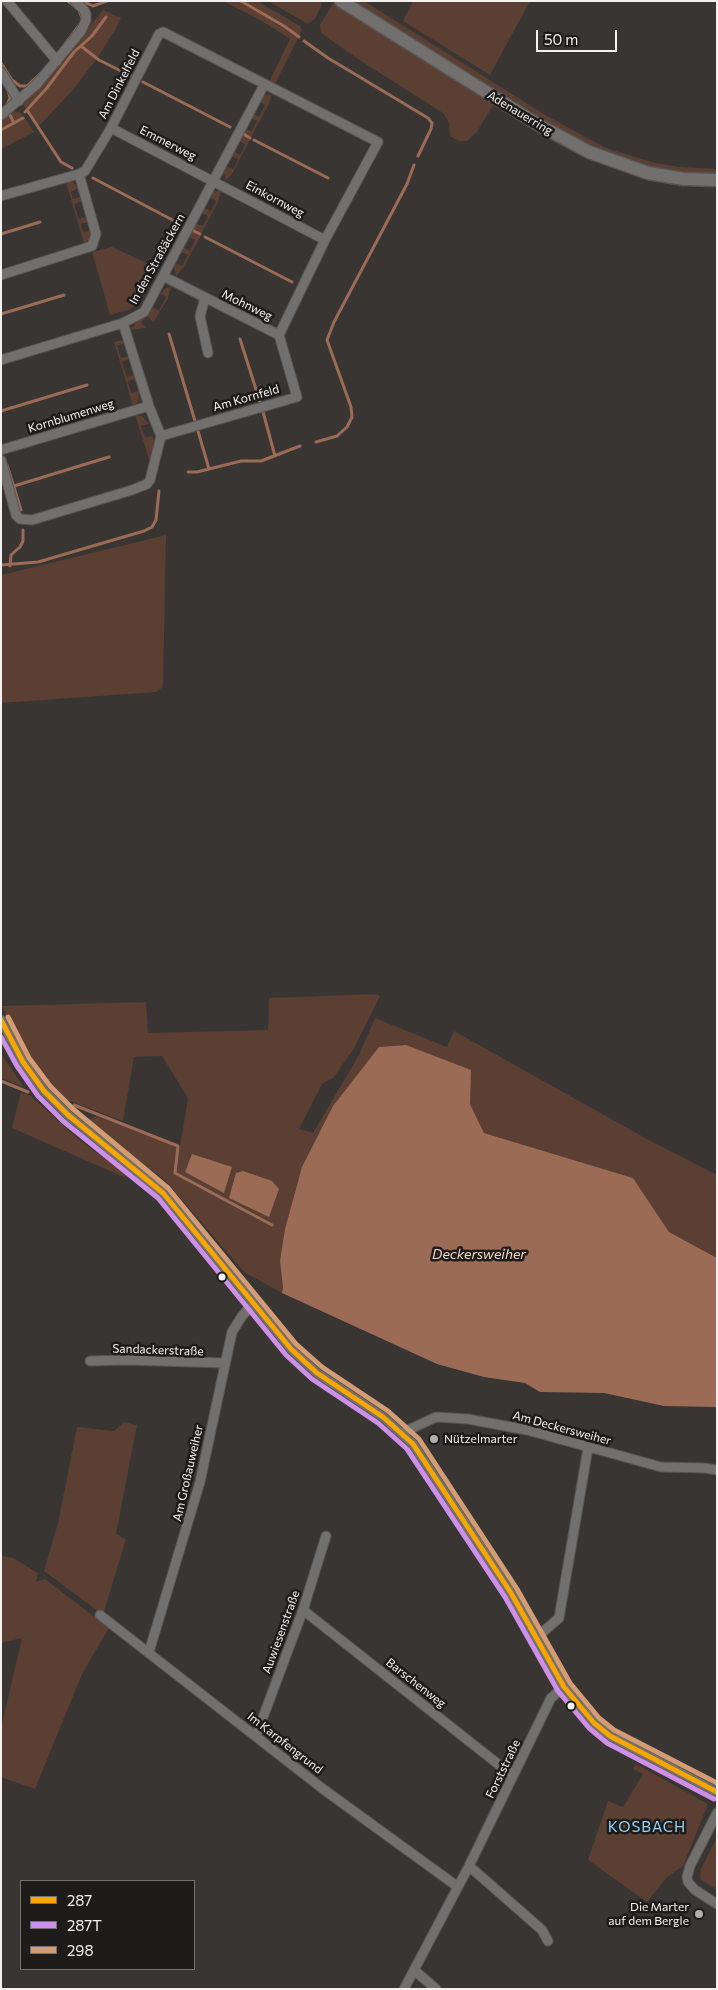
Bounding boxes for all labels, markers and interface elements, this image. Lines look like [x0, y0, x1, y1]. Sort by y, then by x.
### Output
scale bar [538, 20, 619, 52]
text: 50 m [544, 30, 578, 48]
street label: Am Dinkelfeld [95, 47, 143, 121]
street label: Adenauerring [485, 88, 555, 138]
street label: Emmerweg [137, 123, 199, 163]
street label: Einkornweg [243, 178, 307, 220]
street label: In den Straßäckern [126, 211, 188, 307]
street label: Mohnweg [219, 287, 275, 323]
street label: Am Kornfeld [211, 382, 281, 414]
street label: Kornblumenweg [26, 396, 116, 436]
water label: Deckersweiher [432, 1246, 526, 1262]
unlabelled marker [217, 1272, 227, 1282]
street label: Sandackerstraße [112, 1341, 204, 1359]
street label: Am Deckersweiher [511, 1408, 613, 1448]
street label: Am Großauweiher [170, 1423, 206, 1523]
place label: Nützelmarter [444, 1432, 517, 1446]
marker: Nützelmarter [428, 1433, 440, 1445]
street label: Auwiesenstraße [259, 1588, 303, 1676]
street label: Barschenweg [383, 1655, 449, 1711]
unlabelled marker [566, 1701, 576, 1711]
street label: Im Karpfengrund [244, 1709, 326, 1777]
street label: Forststraße [483, 1737, 523, 1801]
district label: KOSBACH [607, 1818, 687, 1836]
legend [20, 1880, 195, 1970]
text: 287 [67, 1891, 92, 1909]
place label: Die Marter auf dem Bergle [608, 1900, 689, 1928]
marker: Die Marter auf dem Bergle [693, 1908, 705, 1920]
text: 287T [67, 1916, 102, 1934]
text: 298 [67, 1941, 94, 1959]

